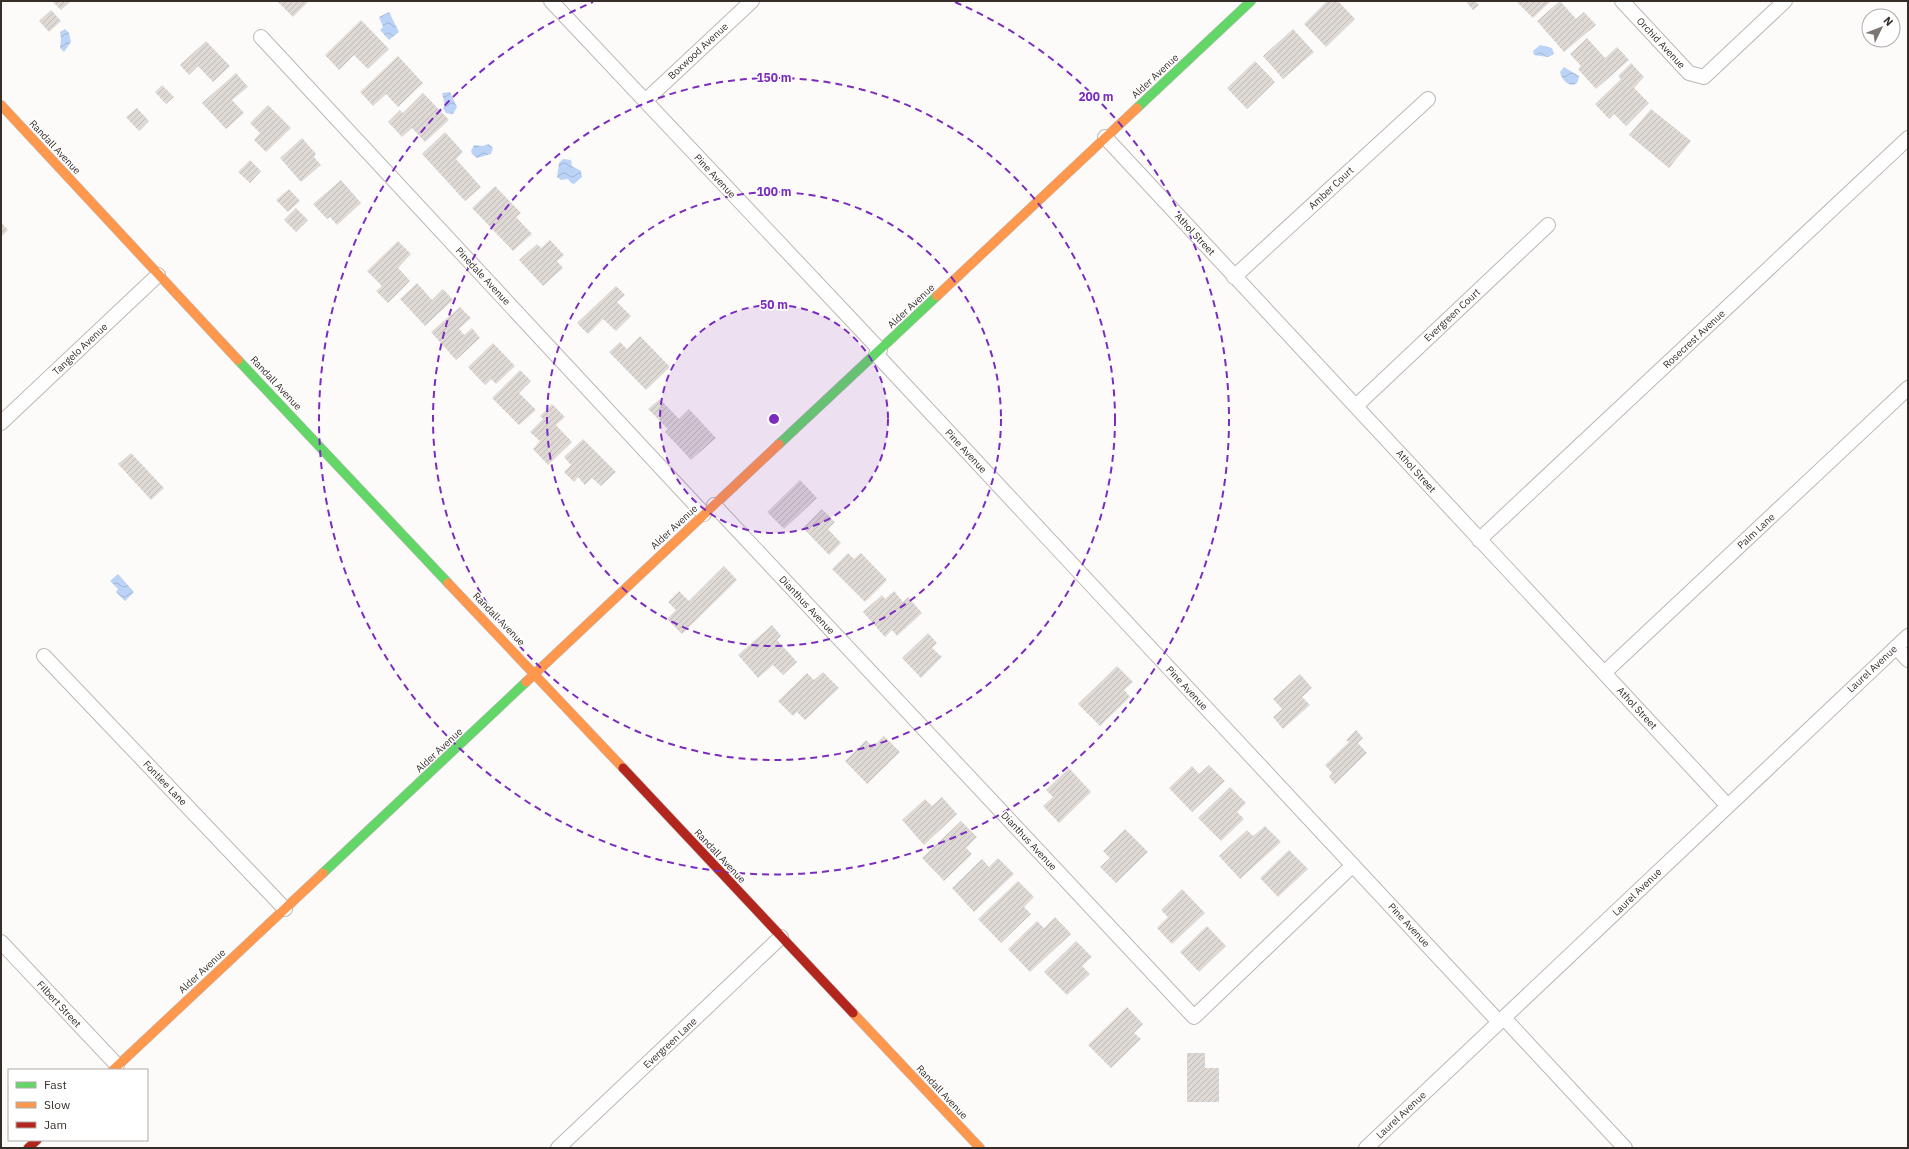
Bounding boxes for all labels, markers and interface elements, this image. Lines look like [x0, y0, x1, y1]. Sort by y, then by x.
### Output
north arrow [1861, 8, 1901, 48]
text: N [1880, 13, 1896, 29]
street label: Orchid Avenue [1634, 15, 1688, 72]
street label: Boxwood Avenue [665, 19, 731, 82]
street label: Alder Avenue [1129, 50, 1182, 101]
text: 150 m [756, 70, 792, 85]
text: 200 m [1078, 89, 1114, 104]
street label: Randall Avenue [27, 117, 84, 177]
street label: Pine Avenue [691, 151, 739, 201]
street label: Amber Court [1306, 163, 1357, 212]
text: 100 m [756, 184, 792, 199]
street label: Athol Street [1172, 210, 1218, 258]
street label: Pinedale Avenue [453, 244, 514, 308]
street label: Alder Avenue [885, 280, 938, 331]
street label: Evergreen Court [1421, 285, 1483, 344]
text: 50 m [760, 297, 788, 312]
street label: Rosecrest Avenue [1660, 306, 1728, 371]
street label: Tangelo Avenue [50, 320, 111, 378]
street label: Randall Avenue [248, 353, 305, 413]
centre of rings [767, 412, 781, 426]
street label: Pine Avenue [942, 426, 990, 476]
street label: Athol Street [1393, 447, 1439, 496]
street label: Alder Avenue [648, 501, 701, 552]
street label: Palm Lane [1735, 510, 1778, 552]
street label: Dianthus Avenue [776, 573, 838, 637]
street label: Randall Avenue [470, 589, 528, 649]
street label: Laurel Avenue [1844, 642, 1900, 695]
street label: Pine Avenue [1163, 663, 1211, 713]
street label: Athol Street [1614, 684, 1660, 732]
street label: Alder Avenue [413, 724, 466, 775]
street label: Fontlee Lane [140, 758, 190, 809]
street label: Dianthus Avenue [998, 809, 1060, 873]
street label: Randall Avenue [692, 826, 749, 886]
street label: Laurel Avenue [1610, 865, 1665, 919]
street label: Pine Avenue [1385, 900, 1433, 950]
street label: Alder Avenue [176, 945, 229, 996]
street label: Filbert Street [34, 978, 84, 1030]
street label: Evergreen Lane [640, 1014, 700, 1071]
street label: Randall Avenue [914, 1062, 971, 1122]
legend [8, 1069, 148, 1141]
text: Fast [44, 1077, 67, 1092]
street label: Laurel Avenue [1373, 1088, 1429, 1141]
text: Slow [44, 1097, 70, 1112]
text: Jam [44, 1117, 67, 1132]

